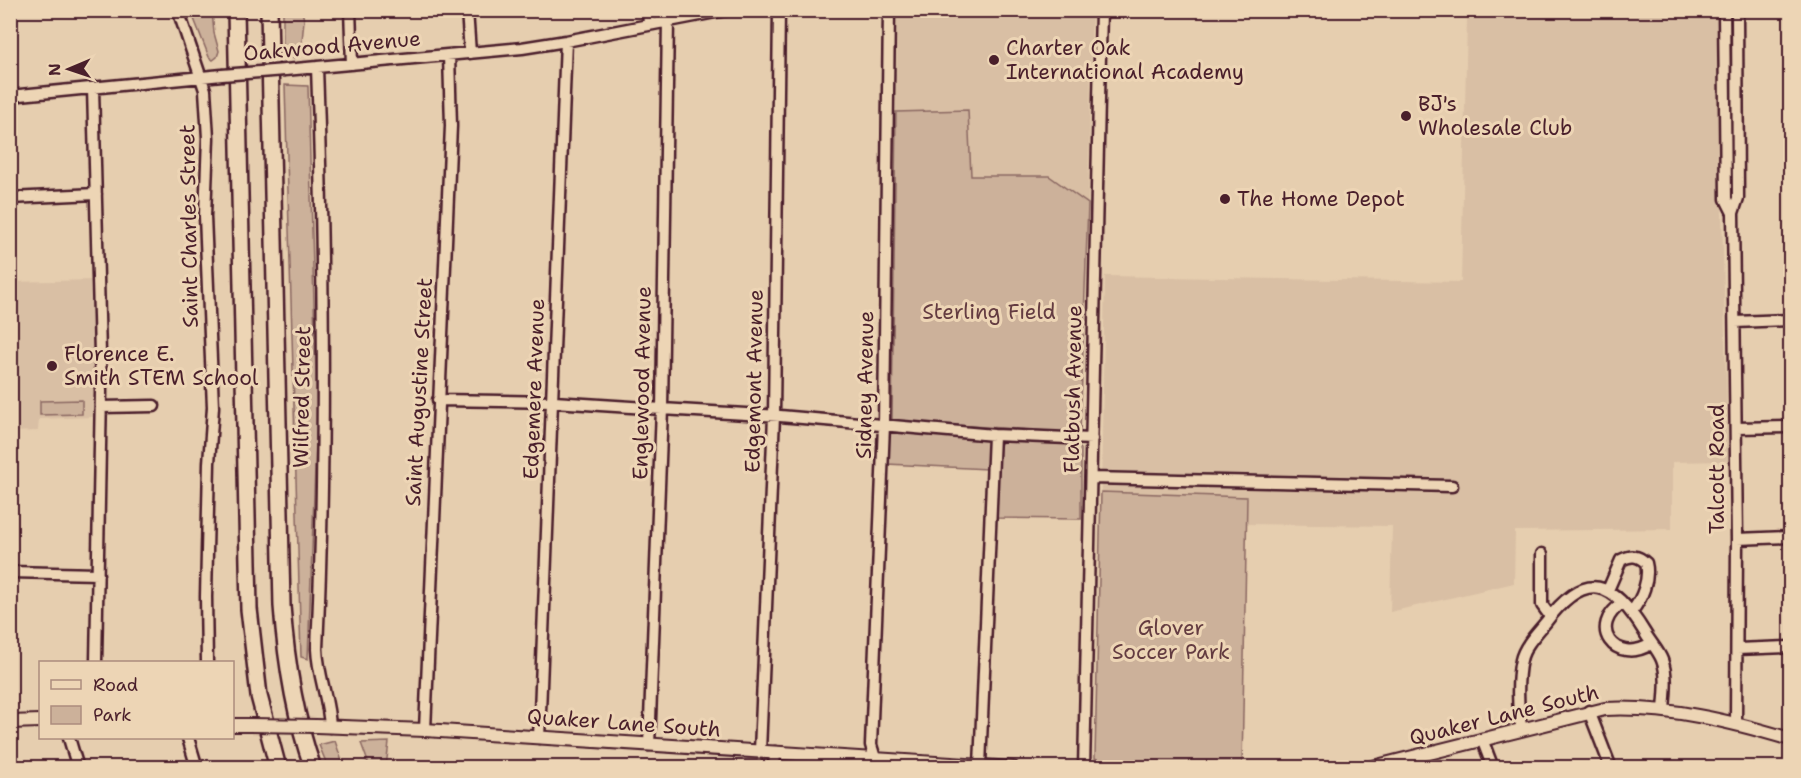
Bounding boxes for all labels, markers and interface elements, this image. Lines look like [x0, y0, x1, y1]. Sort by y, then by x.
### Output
street label: Oakwood Avenue [242, 24, 422, 68]
place label: Charter Oak International Academy [1006, 34, 1244, 86]
north arrow [39, 39, 99, 99]
marker: Charter Oak International Academy [987, 53, 1001, 67]
text: N [44, 63, 65, 76]
place label: BJ's Wholesale Club [1418, 90, 1572, 142]
marker: BJ's Wholesale Club [1399, 109, 1413, 123]
street label: Saint Charles Street [173, 124, 205, 328]
place label: The Home Depot [1237, 185, 1405, 213]
marker: The Home Depot [1218, 192, 1232, 206]
street label: Saint Augustine Street [399, 277, 439, 507]
street label: Englewood Avenue [626, 286, 658, 480]
street label: Edgemont Avenue [738, 289, 770, 473]
street label: Edgemere Avenue [517, 298, 551, 480]
park label: Sterling Field [922, 298, 1056, 326]
street label: Flatbush Avenue [1058, 305, 1088, 473]
street label: Sidney Avenue [850, 311, 880, 459]
street label: Wilfred Street [287, 326, 317, 468]
place label: Florence E. Smith STEM School [64, 340, 259, 392]
marker: Florence E. Smith STEM School [45, 359, 59, 373]
street label: Talcott Road [1703, 404, 1731, 534]
park label: Glover Soccer Park [1112, 614, 1230, 666]
legend [39, 661, 234, 739]
text: Road [93, 673, 138, 697]
street label: Quaker Lane South [1406, 678, 1602, 752]
street label: Quaker Lane South [526, 702, 722, 744]
text: Park [93, 703, 132, 727]

